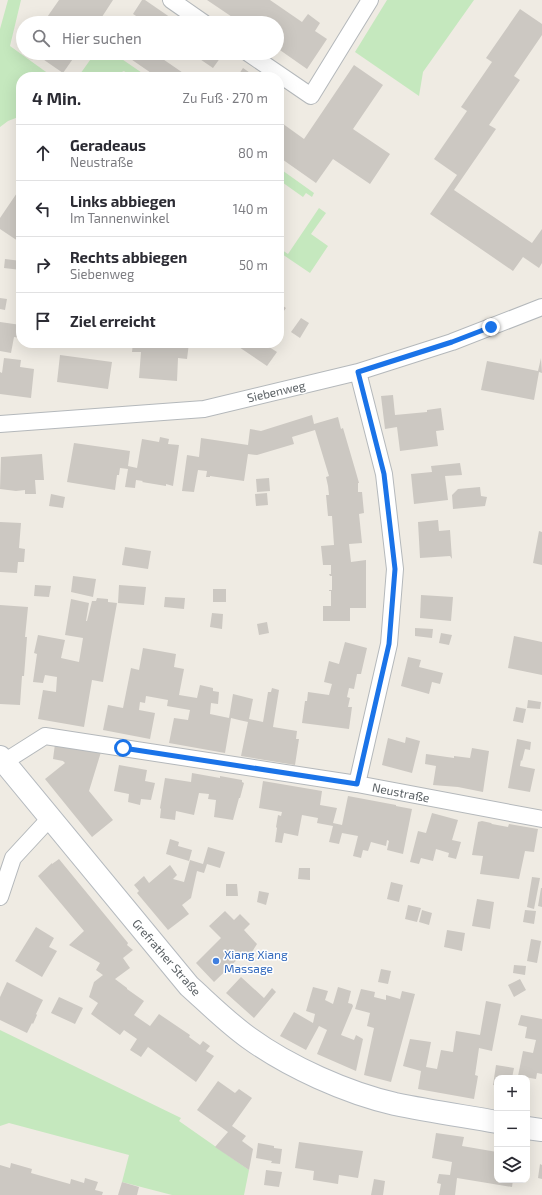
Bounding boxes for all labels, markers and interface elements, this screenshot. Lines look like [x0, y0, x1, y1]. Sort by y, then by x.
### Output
search box [16, 16, 284, 60]
icon: search [30, 27, 52, 49]
text: Hier suchen [62, 29, 142, 47]
text: 4 Min. [32, 88, 81, 108]
text: Zu Fuß · 270 m [183, 90, 268, 106]
text: Geradeaus [70, 136, 146, 154]
icon: ahead [32, 142, 54, 164]
text: 80 m [238, 145, 268, 161]
text: Neustraße [70, 154, 133, 170]
text: Links abbiegen [70, 192, 176, 210]
icon: left [32, 198, 54, 220]
text: 140 m [233, 201, 268, 217]
text: Im Tannenwinkel [70, 210, 169, 226]
text: Rechts abbiegen [70, 248, 187, 266]
icon: right [32, 254, 54, 276]
text: 50 m [239, 257, 268, 273]
text: Siebenweg [70, 266, 134, 282]
icon: arrive [32, 310, 54, 332]
text: Ziel erreicht [70, 312, 156, 330]
route end [482, 318, 500, 336]
street label: Siebenweg [245, 377, 307, 405]
route start [114, 739, 132, 757]
street label: Neustraße [371, 780, 431, 804]
street label: Grefrather Straße [130, 916, 204, 998]
place label: Xiang Xiang Massage [224, 947, 288, 975]
marker: Xiang Xiang Massage [211, 956, 221, 966]
map controls [494, 1075, 530, 1183]
button: + [494, 1075, 530, 1111]
button: − [494, 1111, 530, 1147]
button: layers [494, 1147, 530, 1183]

